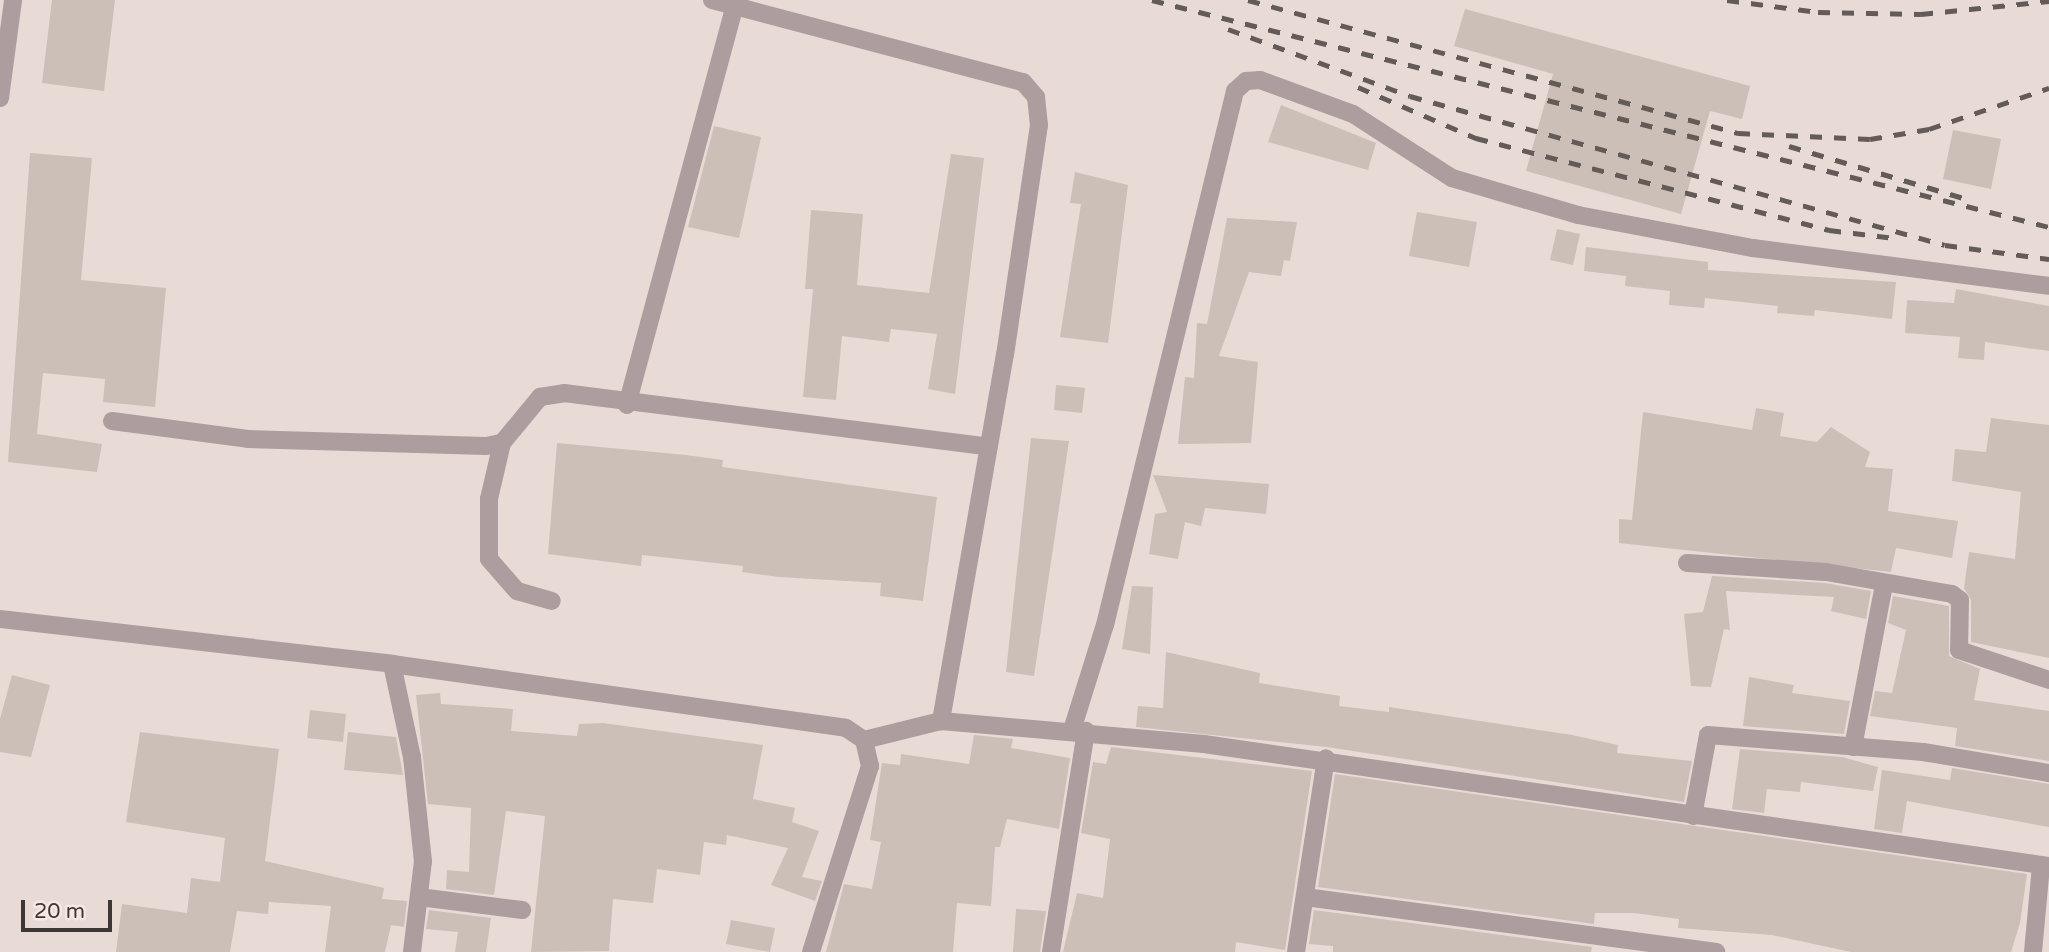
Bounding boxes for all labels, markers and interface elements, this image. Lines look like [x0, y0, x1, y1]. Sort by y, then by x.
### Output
scale bar [24, 886, 116, 930]
text: 20 m [34, 899, 85, 924]

